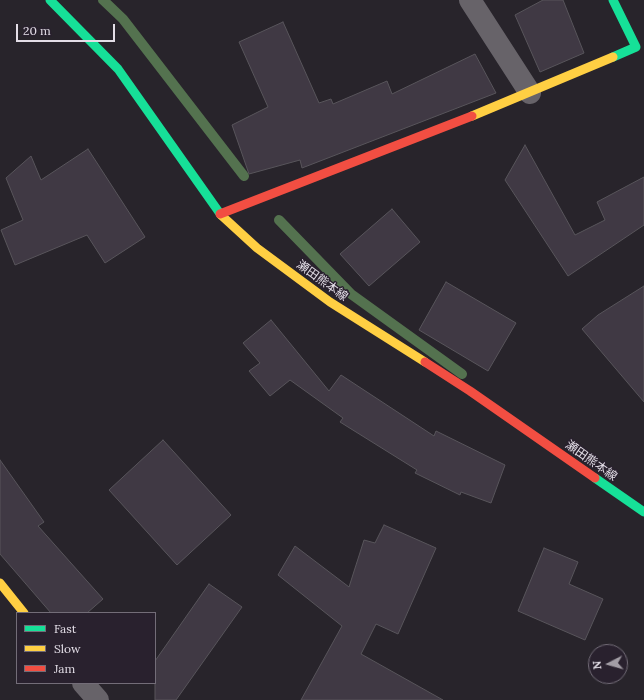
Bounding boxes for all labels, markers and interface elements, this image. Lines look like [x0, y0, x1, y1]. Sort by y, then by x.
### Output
scale bar [18, 16, 117, 42]
text: 20 m [23, 23, 51, 38]
street label: 瀬田熊本線 [293, 258, 351, 304]
street label: 瀬田熊本線 [562, 438, 620, 484]
legend [16, 612, 156, 684]
text: Fast [54, 621, 77, 636]
text: Slow [54, 641, 81, 656]
north arrow [588, 644, 628, 684]
text: N [590, 660, 604, 670]
text: Jam [54, 661, 75, 676]

